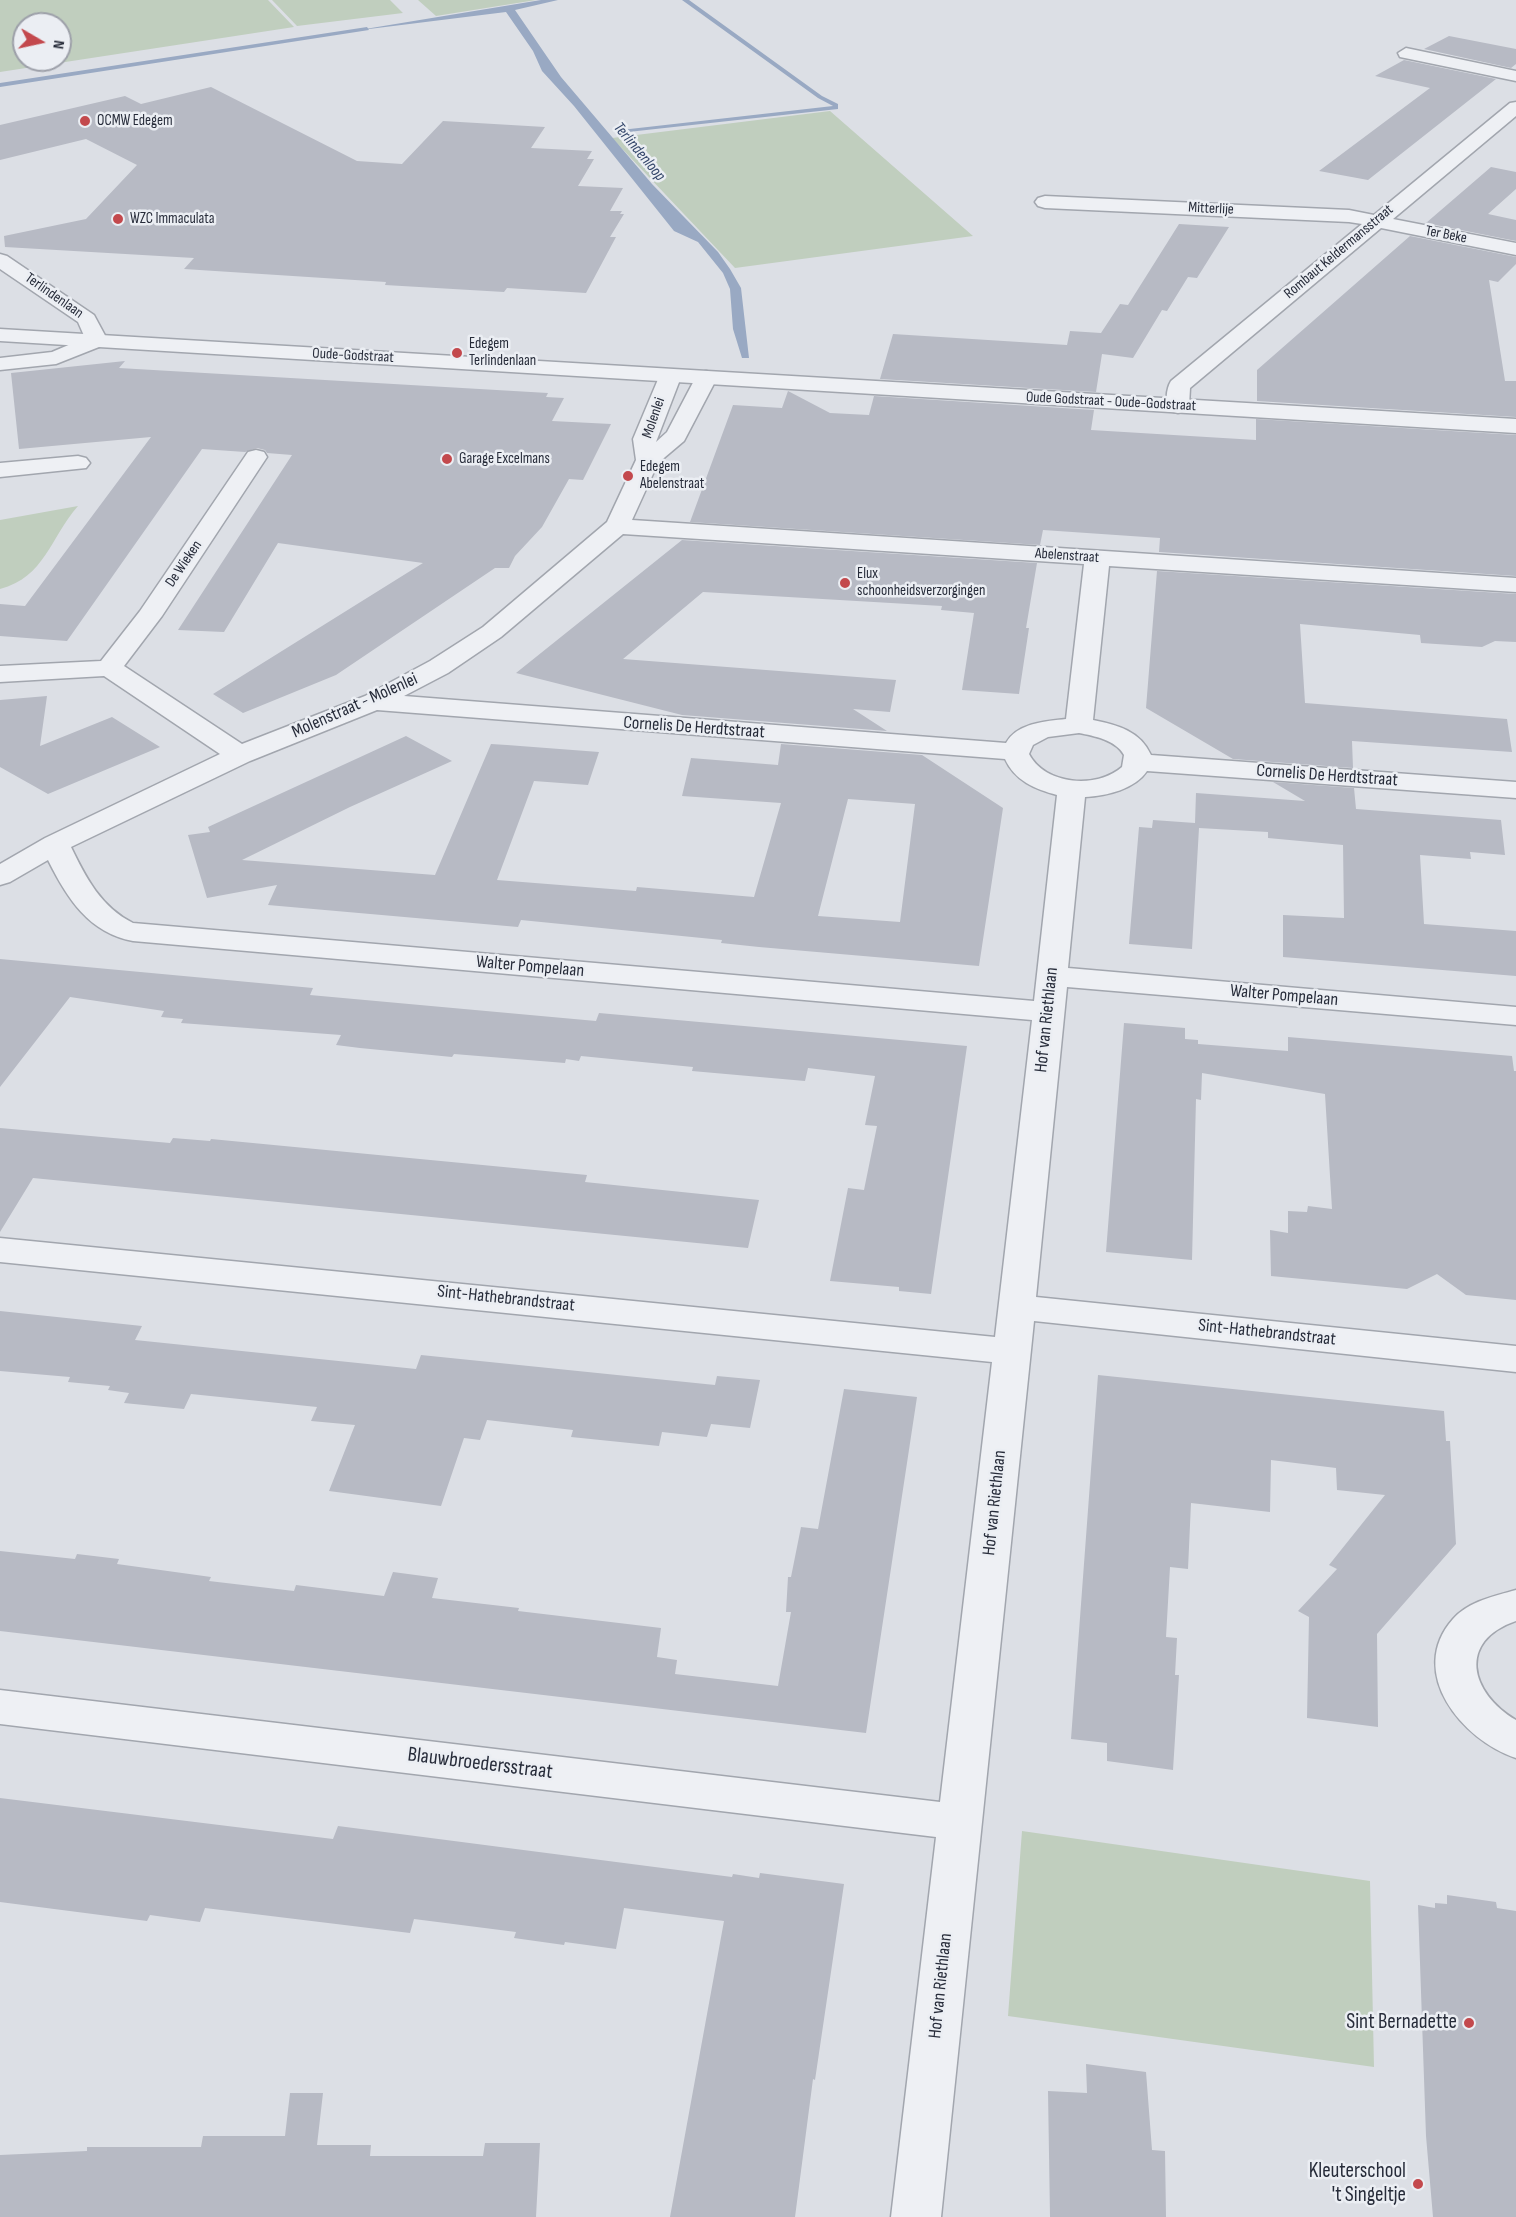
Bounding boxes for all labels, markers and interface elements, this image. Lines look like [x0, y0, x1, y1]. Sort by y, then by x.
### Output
north arrow [12, 12, 72, 72]
text: N [48, 39, 68, 50]
place label: OCMW Edegem [97, 112, 173, 130]
marker: OCMW Edegem [78, 114, 92, 128]
water label: Terlindenloop [609, 119, 669, 185]
street label: Mitterlije [1188, 199, 1234, 219]
street label: Rombaut Keldermansstraat [1281, 201, 1397, 303]
place label: WZC Immaculata [130, 210, 215, 228]
marker: WZC Immaculata [111, 212, 125, 226]
street label: Ter Beke [1424, 222, 1468, 248]
street label: Terlindenlaan [21, 269, 87, 323]
place label: Edegem Terlindenlaan [469, 335, 536, 370]
street label: Oude-Godstraat [312, 345, 394, 367]
marker: Edegem Terlindenlaan [450, 346, 464, 360]
street label: Oude Godstraat - Oude-Godstraat [1025, 389, 1197, 415]
street label: Molenlei [639, 395, 669, 441]
place label: Garage Excelmans [459, 450, 550, 468]
marker: Garage Excelmans [440, 452, 454, 466]
place label: Edegem Abelenstraat [640, 458, 704, 493]
marker: Edegem Abelenstraat [621, 469, 635, 483]
street label: De Wieken [162, 537, 206, 591]
street label: Abelenstraat [1034, 545, 1100, 567]
place label: Elux schoonheidsverzorgingen [857, 565, 985, 600]
marker: Elux schoonheidsverzorgingen [838, 576, 852, 590]
street label: Molenstraat - Molenlei [289, 669, 421, 743]
street label: Cornelis De Herdtstraat [623, 712, 765, 744]
street label: Cornelis De Herdtstraat [1256, 760, 1398, 792]
street label: Walter Pompelaan [475, 952, 585, 982]
street label: Hof van Riethlaan [1031, 966, 1063, 1074]
street label: Walter Pompelaan [1229, 981, 1339, 1011]
street label: Sint-Hathebrandstraat [436, 1281, 576, 1317]
street label: Sint-Hathebrandstraat [1197, 1315, 1337, 1351]
street label: Hof van Riethlaan [979, 1449, 1011, 1557]
street label: Blauwbroedersstraat [406, 1743, 554, 1785]
street label: Hof van Riethlaan [925, 1932, 957, 2040]
place label: Sint Bernadette [1346, 2010, 1457, 2036]
marker: Sint Bernadette [1462, 2016, 1476, 2030]
place label: Kleuterschool 't Singeltje [1309, 2159, 1406, 2209]
marker: Kleuterschool 't Singeltje [1411, 2177, 1425, 2191]

